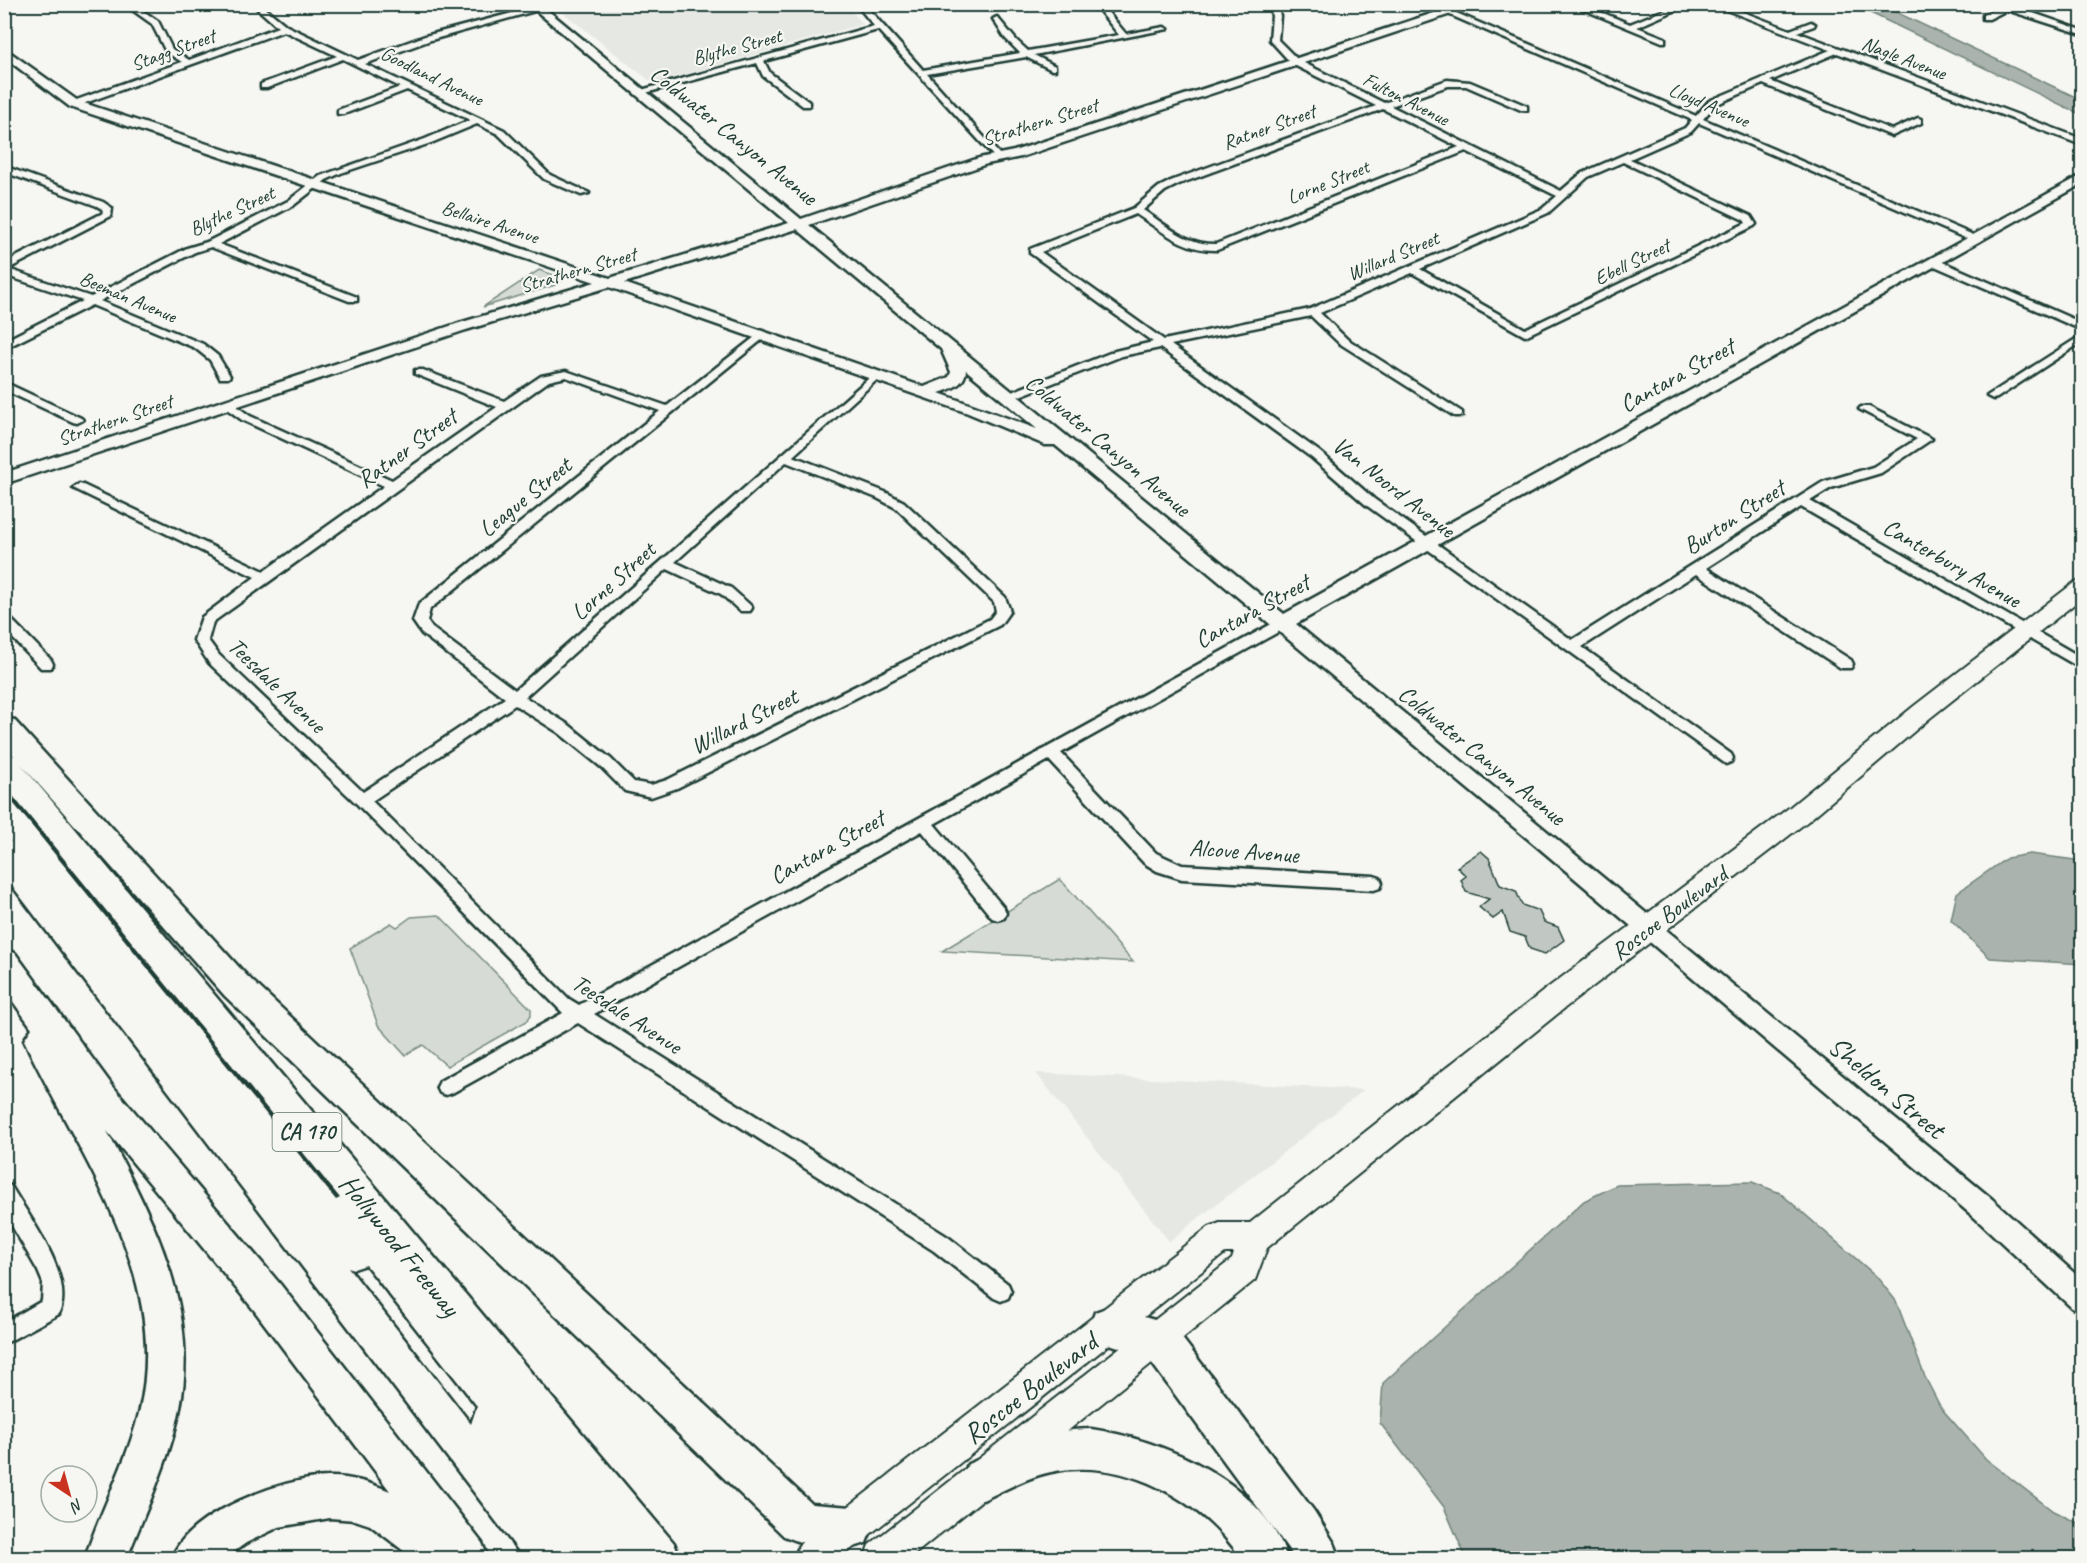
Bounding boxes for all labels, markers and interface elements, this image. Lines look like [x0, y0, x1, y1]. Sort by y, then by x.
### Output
street label: Stagg Street [128, 22, 222, 77]
street label: Blythe Street [690, 23, 787, 71]
street label: Nagle Avenue [1858, 30, 1951, 86]
street label: Goodland Avenue [377, 40, 489, 112]
street label: Coldwater Canyon Avenue [644, 58, 825, 213]
street label: Fulton Avenue [1359, 67, 1455, 132]
street label: Lloyd Avenue [1665, 77, 1754, 134]
street label: Strathern Street [979, 92, 1104, 151]
street label: Ratner Street [1219, 98, 1322, 155]
street label: Lorne Street [1283, 153, 1375, 210]
street label: Blythe Street [185, 179, 281, 242]
street label: Bellaire Avenue [439, 195, 543, 250]
street label: Willard Street [1344, 225, 1445, 286]
street label: Ebell Street [1590, 232, 1677, 291]
street label: Strathern Street [517, 241, 642, 299]
street label: Beeman Avenue [76, 265, 182, 329]
street label: Cantara Street [1614, 330, 1742, 419]
street label: Coldwater Canyon Avenue [1019, 367, 1198, 524]
street label: Strathern Street [54, 388, 179, 451]
street label: Ratner Street [351, 400, 465, 494]
street label: Van Noord Avenue [1327, 430, 1463, 545]
street label: League Street [473, 449, 579, 543]
street label: Burton Street [1677, 471, 1793, 561]
street label: Canterbury Avenue [1878, 511, 2028, 616]
street label: Lorne Street [564, 534, 663, 627]
street label: Cantara Street [1189, 566, 1317, 655]
street label: Teesdale Avenue [222, 631, 334, 741]
street label: Coldwater Canyon Avenue [1392, 678, 1573, 833]
street label: Willard Street [686, 680, 804, 761]
street label: Cantara Street [764, 802, 892, 891]
street label: Alcove Avenue [1188, 832, 1302, 870]
street label: Roscoe Boulevard [1605, 857, 1736, 967]
street label: Teesdale Avenue [567, 967, 689, 1062]
street label: Sheldon Street [1821, 1028, 1955, 1148]
road number: CA 170 [272, 1113, 342, 1151]
street label: Hollywood Freeway [332, 1167, 470, 1325]
street label: Roscoe Boulevard [956, 1322, 1107, 1451]
north arrow [39, 1464, 99, 1524]
text: N [65, 1494, 87, 1518]

